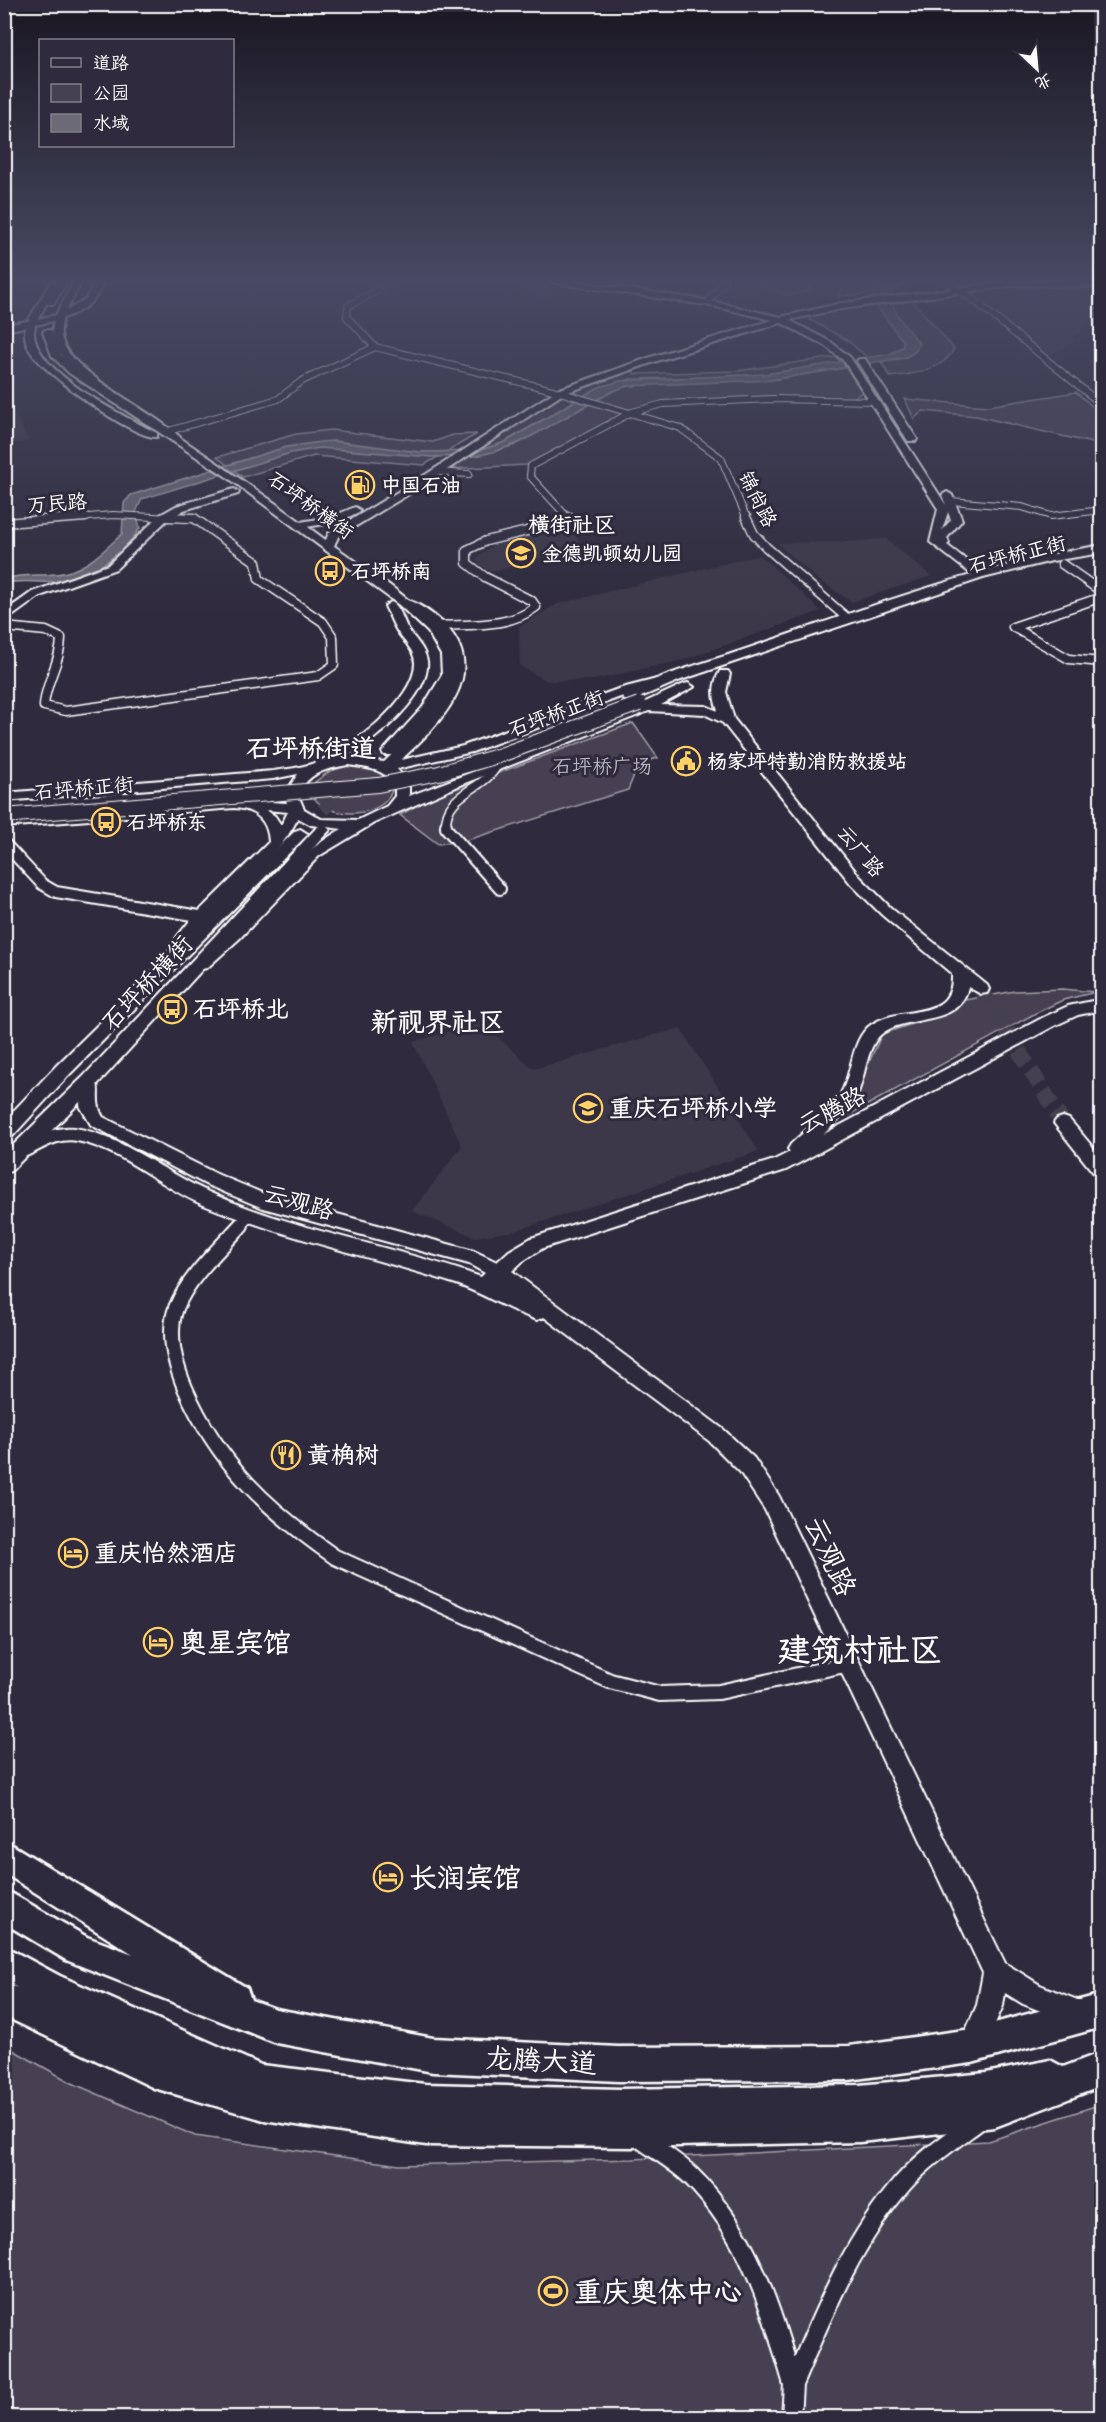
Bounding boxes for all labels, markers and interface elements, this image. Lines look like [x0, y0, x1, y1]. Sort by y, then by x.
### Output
legend [39, 39, 234, 147]
north arrow [1007, 39, 1067, 99]
text: 道路 [93, 53, 129, 78]
text: 北 [1030, 66, 1055, 94]
text: 公园 [93, 83, 129, 108]
text: 水域 [93, 113, 129, 138]
street label: 石坪桥横街 [261, 467, 358, 548]
street label: 锦尚路 [729, 467, 782, 534]
fuel station icon: 中国石油 [344, 469, 376, 501]
place label: 中国石油 [381, 474, 461, 502]
street label: 万民路 [26, 490, 89, 522]
district label: 横街社区 [528, 512, 616, 543]
street label: 石坪桥正街 [966, 531, 1070, 583]
school or university icon: 金德凯顿幼儿园 [505, 537, 537, 569]
place label: 金德凯顿幼儿园 [542, 542, 682, 570]
bus stop icon: 石坪桥南 [314, 555, 346, 587]
place label: 石坪桥南 [351, 560, 431, 588]
street label: 石坪桥正街 [505, 686, 609, 746]
district label: 石坪桥街道 [246, 733, 376, 770]
public building icon: 杨家坪特勤消防救援站 [670, 745, 702, 777]
place label: 杨家坪特勤消防救援站 [707, 750, 907, 778]
park label: 石坪桥广场 [552, 755, 652, 783]
street label: 石坪桥正街 [33, 773, 135, 809]
bus stop icon: 石坪桥东 [90, 806, 122, 838]
place label: 石坪桥东 [127, 811, 207, 839]
street label: 云广路 [829, 821, 889, 886]
street label: 石坪桥横街 [96, 930, 203, 1041]
bus stop icon: 石坪桥北 [156, 993, 188, 1025]
place label: 石坪桥北 [193, 995, 289, 1029]
district label: 新视界社区 [371, 1006, 506, 1045]
street label: 云腾路 [794, 1081, 873, 1145]
school or university icon: 重庆石坪桥小学 [572, 1092, 604, 1124]
place label: 重庆石坪桥小学 [609, 1094, 777, 1128]
street label: 云观路 [259, 1179, 337, 1231]
restaurant icon: 黄桷树 [270, 1439, 302, 1471]
place label: 黄桷树 [307, 1441, 379, 1475]
street label: 云观路 [791, 1512, 862, 1605]
hotel icon: 重庆怡然酒店 [57, 1537, 89, 1569]
place label: 重庆怡然酒店 [94, 1539, 238, 1573]
hotel icon: 奥星宾馆 [142, 1626, 174, 1658]
place label: 奥星宾馆 [179, 1627, 291, 1667]
district label: 建筑村社区 [778, 1631, 943, 1678]
hotel icon: 长润宾馆 [372, 1861, 404, 1893]
place label: 长润宾馆 [409, 1862, 521, 1902]
street label: 龙腾大道 [484, 2042, 598, 2088]
sports icon: 重庆奥体中心 [537, 2275, 569, 2307]
place label: 重庆奥体中心 [574, 2276, 742, 2316]

